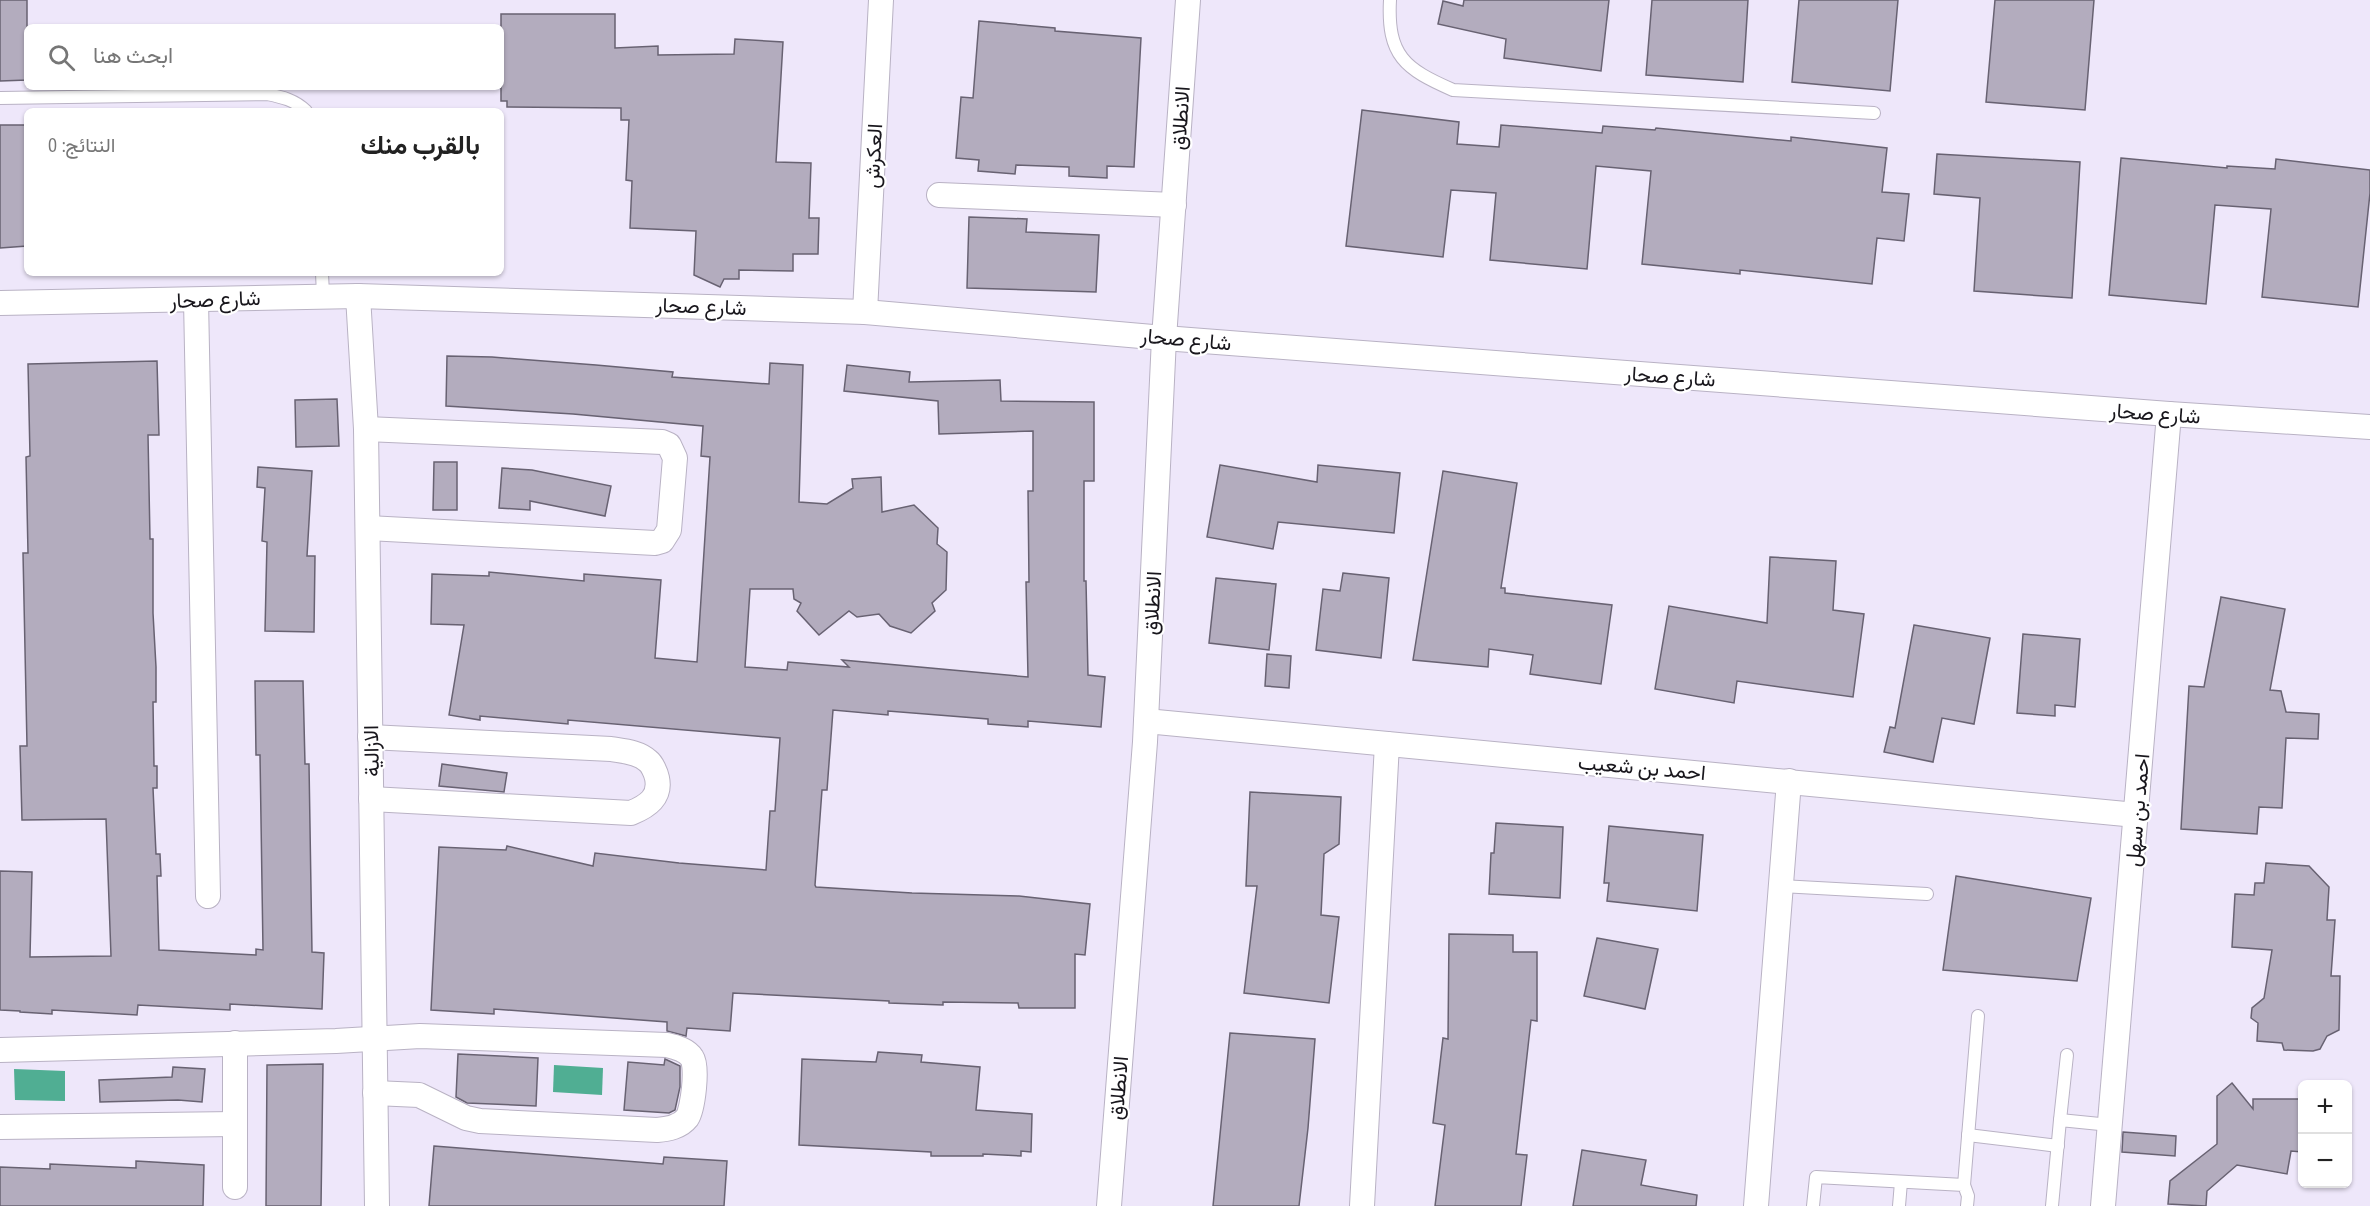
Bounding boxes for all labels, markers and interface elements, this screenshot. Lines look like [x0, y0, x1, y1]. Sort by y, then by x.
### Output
search box [24, 24, 504, 90]
icon: search [45, 41, 78, 74]
text: ابحث هنا [93, 41, 173, 69]
street label: الانطلاق [1164, 85, 1196, 151]
street label: العكرش [858, 123, 888, 189]
text: بالقرب منك [361, 128, 480, 161]
text: النتائج: 0 [48, 132, 115, 158]
street label: شارع صحار [168, 284, 261, 315]
street label: شارع صحار [654, 291, 747, 322]
street label: شارع صحار [1138, 321, 1233, 357]
street label: شارع صحار [1622, 359, 1716, 394]
street label: شارع صحار [2107, 396, 2201, 431]
street label: الانطلاق [1137, 570, 1167, 636]
street label: الازالية [357, 725, 385, 777]
street label: احمد بن شعيب [1577, 748, 1707, 786]
street label: احمد بن سهل [2119, 752, 2155, 868]
street label: الانطلاق [1102, 1055, 1134, 1121]
map controls [2298, 1080, 2352, 1188]
button: + [2298, 1080, 2352, 1134]
button: − [2298, 1134, 2352, 1188]

